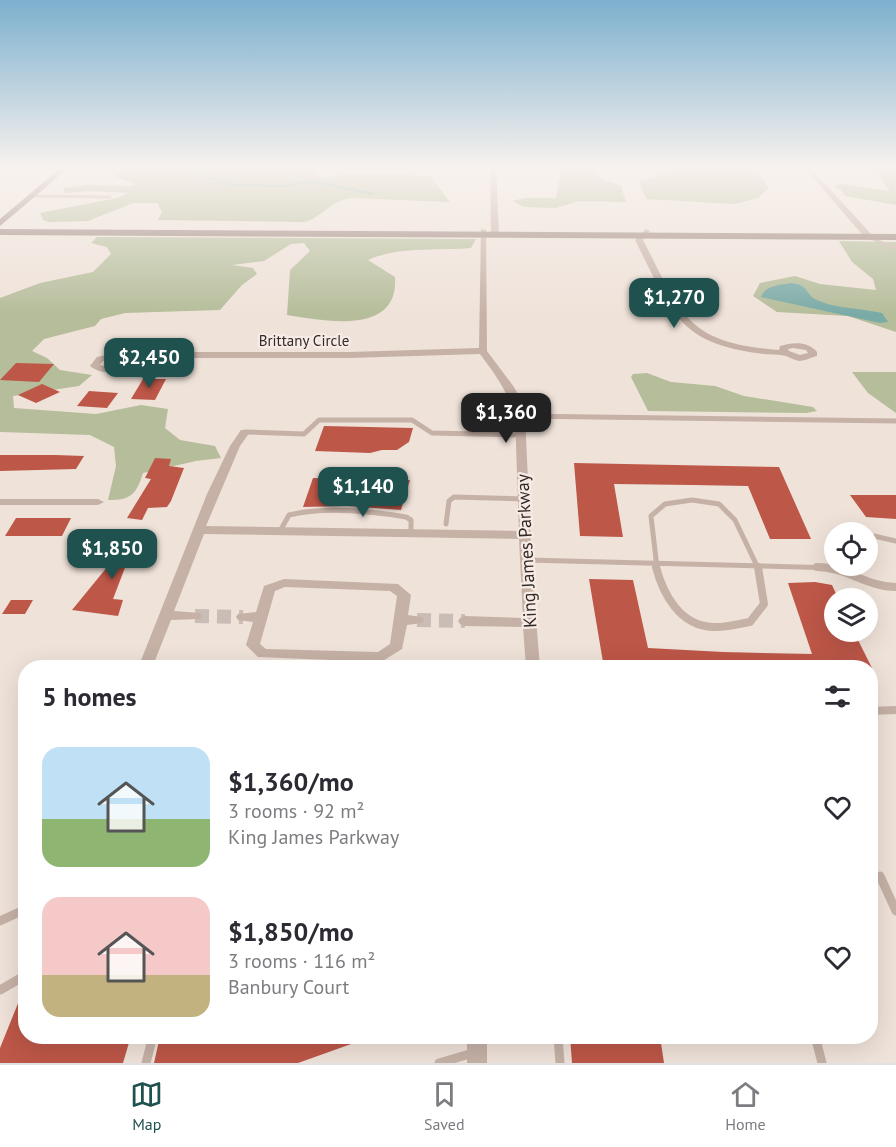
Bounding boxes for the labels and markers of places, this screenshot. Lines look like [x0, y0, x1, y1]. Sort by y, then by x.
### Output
pin: $1,270 [625, 278, 723, 329]
pin: $2,450 [100, 338, 198, 389]
pin: $1,360 [457, 393, 555, 444]
pin: $1,140 [314, 467, 412, 518]
pin: $1,850 [63, 529, 161, 580]

